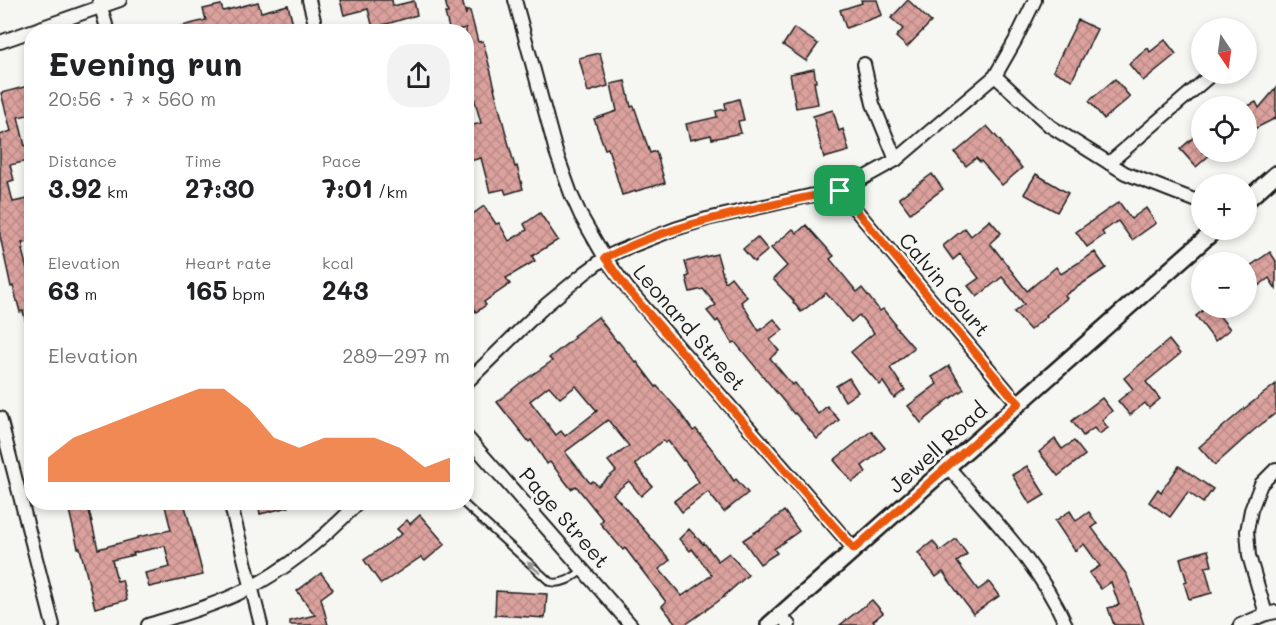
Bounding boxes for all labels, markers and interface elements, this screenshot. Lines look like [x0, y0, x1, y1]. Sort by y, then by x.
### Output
north arrow [1191, 18, 1257, 84]
map controls [1191, 18, 1257, 318]
text: Evening run [48, 41, 242, 84]
button: share [387, 44, 450, 107]
text: 20:56 · 7 × 560 m [48, 85, 216, 111]
button: locate [1191, 96, 1257, 162]
text: Distance [48, 150, 117, 171]
text: Time [185, 150, 221, 171]
text: Pace [322, 150, 361, 171]
pin [814, 165, 865, 216]
text: 3.92 [48, 171, 102, 205]
text: 27:30 [185, 171, 255, 205]
text: 7:01 [322, 171, 373, 205]
icon: arrive [823, 174, 856, 207]
button: + [1191, 174, 1257, 240]
text: km [102, 181, 128, 202]
text: /km [373, 181, 408, 202]
street label: Calvin Court [894, 226, 997, 342]
text: Elevation [48, 252, 120, 273]
text: Heart rate [185, 252, 271, 273]
text: kcal [322, 252, 354, 273]
button: − [1191, 252, 1257, 318]
street label: Leonard Street [628, 258, 752, 396]
text: 63 [48, 273, 79, 307]
text: 165 [185, 273, 227, 307]
text: 243 [322, 273, 369, 307]
text: m [79, 283, 97, 304]
text: bpm [227, 283, 265, 304]
text: Elevation [48, 342, 138, 368]
text: 289–297 m [342, 342, 450, 368]
street label: Jewell Road [882, 396, 992, 498]
street label: Page Street [514, 461, 616, 573]
one-way arrow [527, 562, 542, 575]

